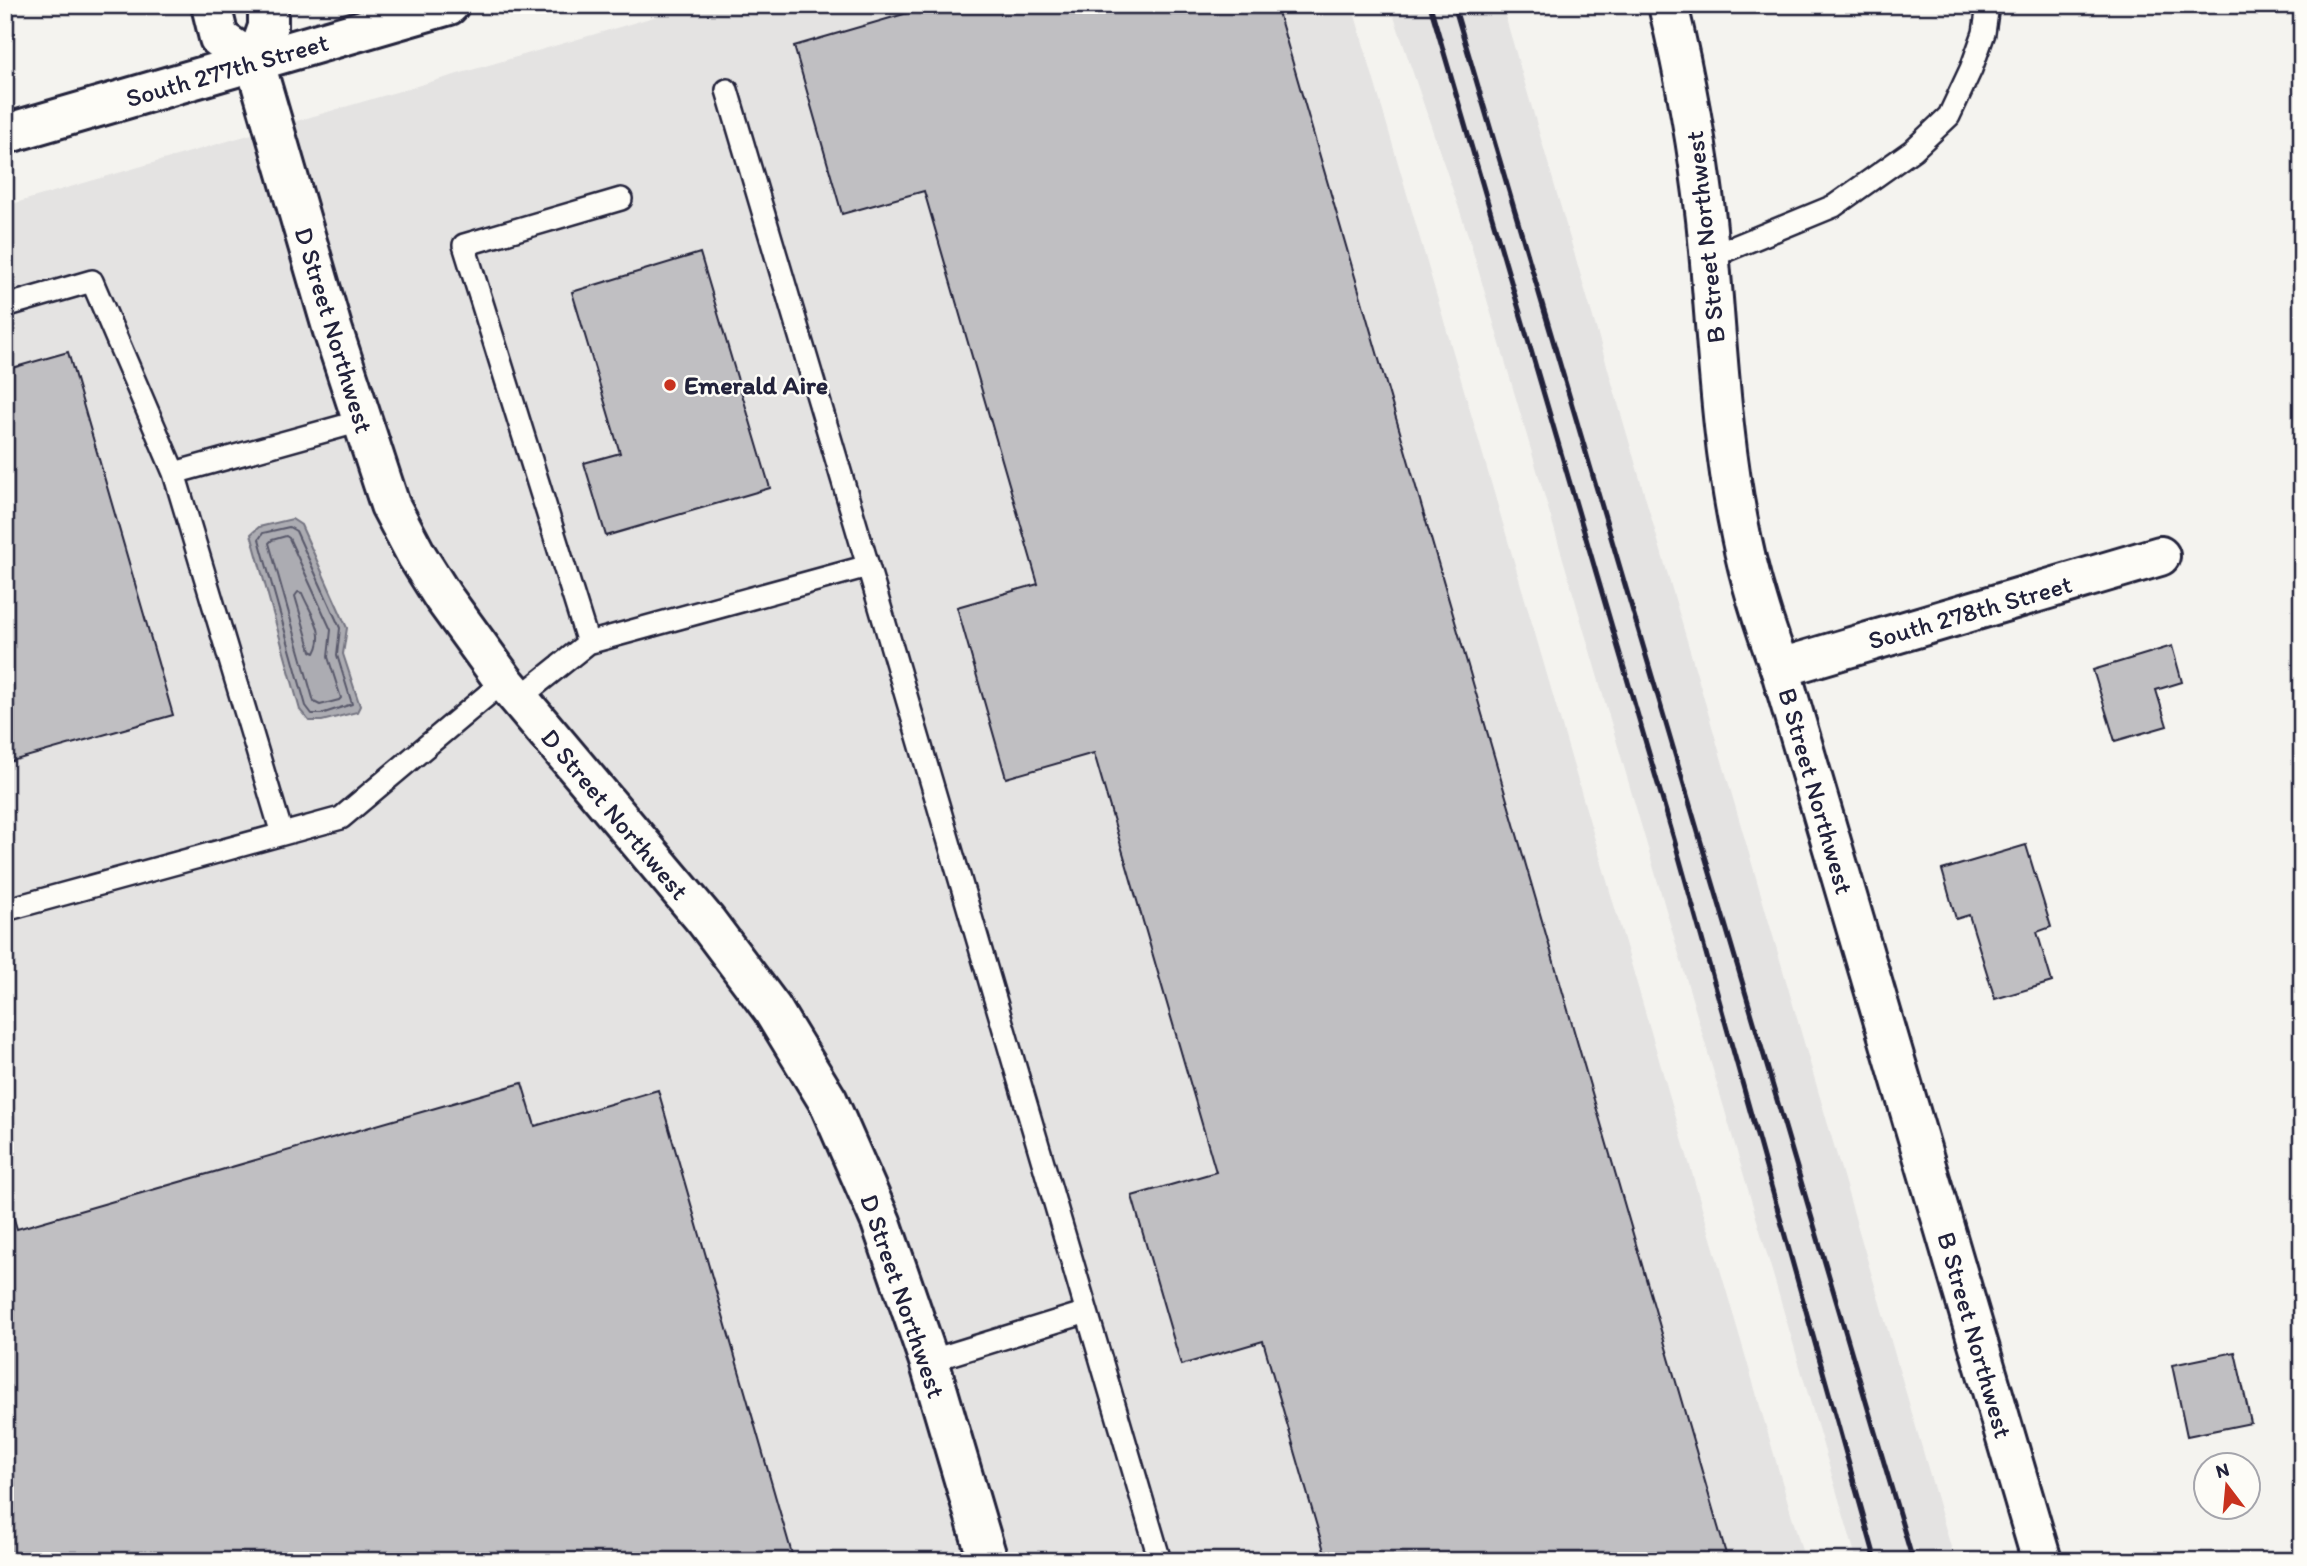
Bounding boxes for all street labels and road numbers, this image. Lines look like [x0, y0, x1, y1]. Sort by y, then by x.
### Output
street label: South 277th Street [122, 26, 332, 114]
street label: B Street Northwest [1678, 129, 1732, 345]
street label: D Street Northwest [287, 223, 381, 437]
street label: South 278th Street [1864, 568, 2076, 656]
street label: B Street Northwest [1771, 684, 1861, 898]
street label: D Street Northwest [534, 722, 696, 906]
street label: D Street Northwest [853, 1190, 953, 1402]
street label: B Street Northwest [1930, 1228, 2020, 1442]

